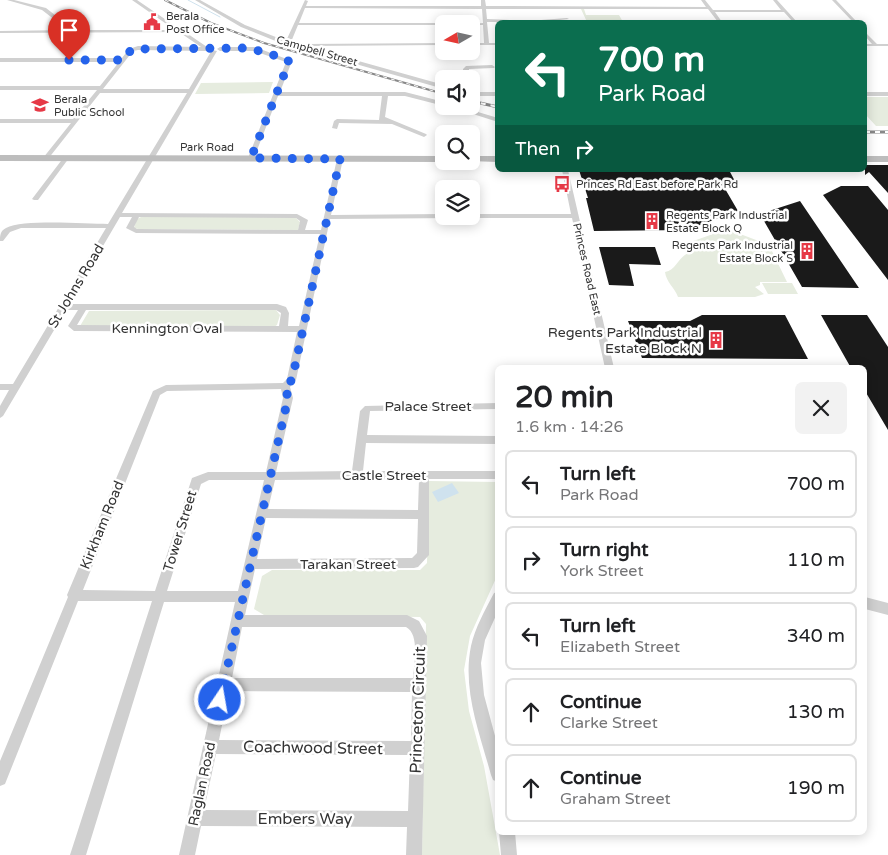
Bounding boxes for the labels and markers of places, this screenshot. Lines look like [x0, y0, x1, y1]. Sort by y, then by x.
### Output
pin [48, 9, 90, 60]
place label: Berala Post Office [166, 10, 225, 36]
public building icon: Berala Post Office [142, 12, 162, 32]
place label: Berala Public School [54, 93, 125, 119]
school or university icon: Berala Public School [30, 95, 50, 115]
bus stop icon: Princes Rd East before Park Rd [552, 174, 572, 194]
place label: Princes Rd East before Park Rd [576, 178, 738, 191]
place label: Regents Park Industrial Estate Block Q [666, 209, 787, 235]
building icon: Regents Park Industrial Estate Block Q [642, 211, 662, 231]
place label: Regents Park Industrial Estate Block S [672, 239, 793, 265]
building icon: Regents Park Industrial Estate Block S [797, 241, 817, 261]
place label: Regents Park Industrial Estate Block N [548, 324, 702, 357]
building icon: Regents Park Industrial Estate Block N [706, 330, 726, 350]

